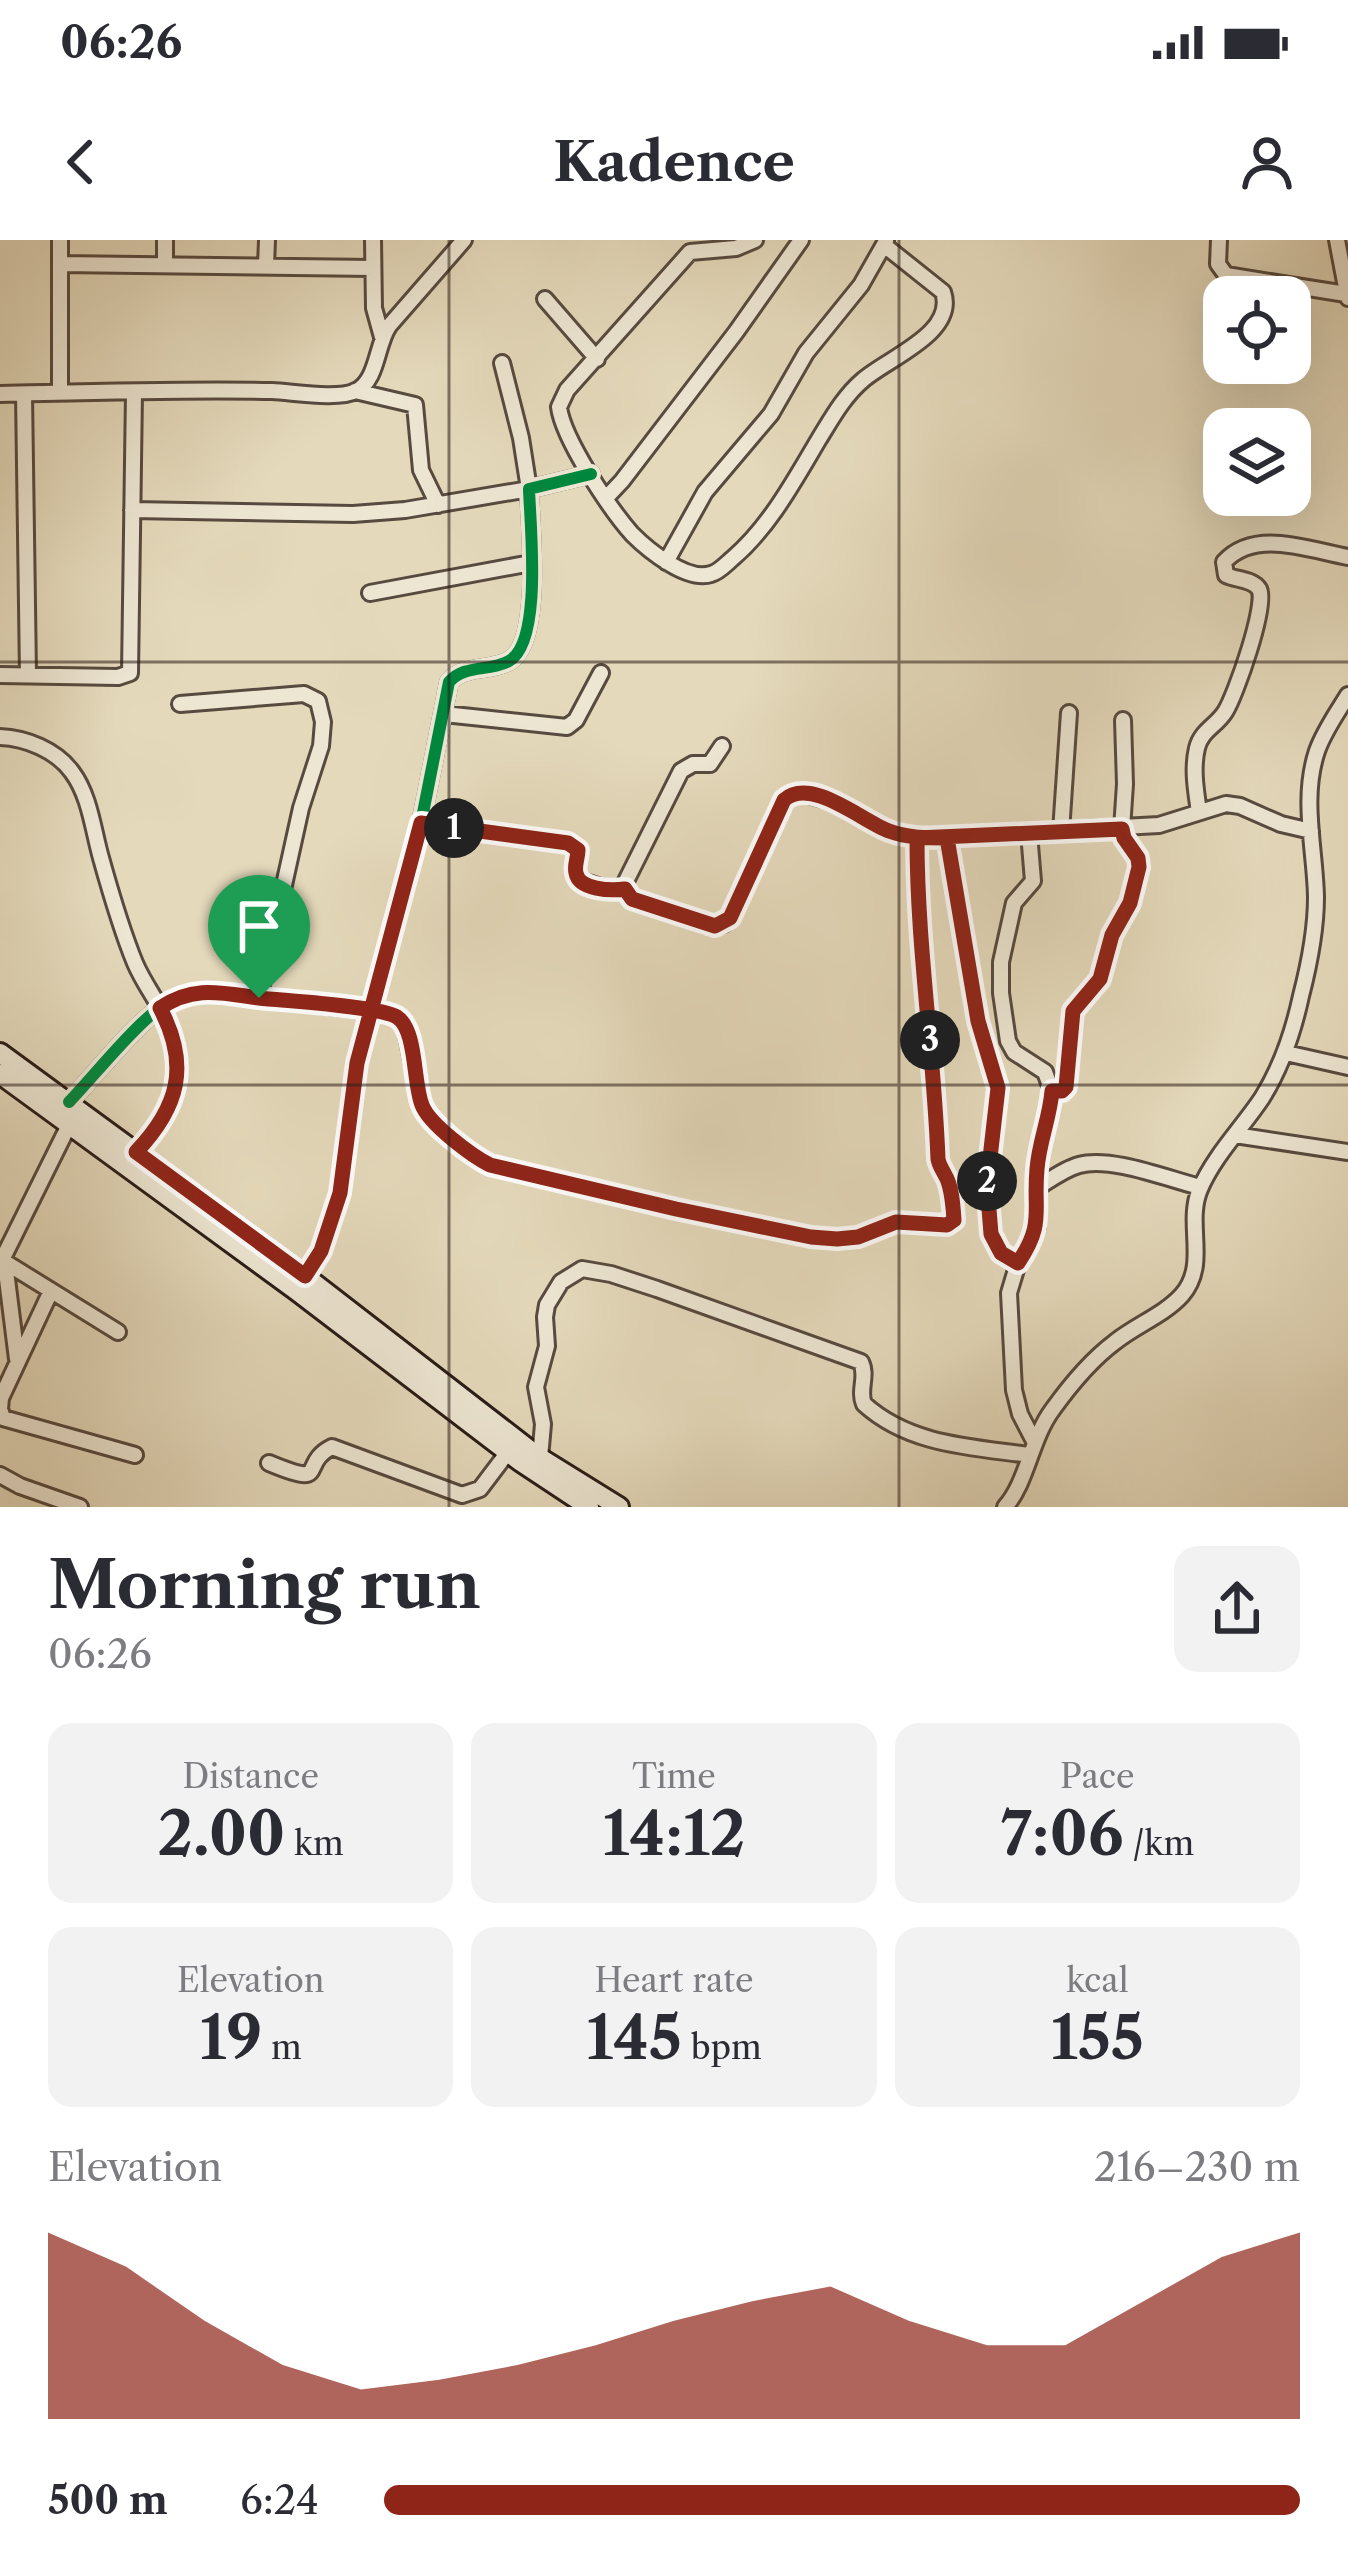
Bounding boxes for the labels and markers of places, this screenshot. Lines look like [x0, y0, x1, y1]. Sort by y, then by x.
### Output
pin: 1 [424, 798, 484, 858]
pin [208, 875, 310, 998]
pin: 3 [900, 1010, 960, 1070]
pin: 2 [957, 1151, 1017, 1211]

